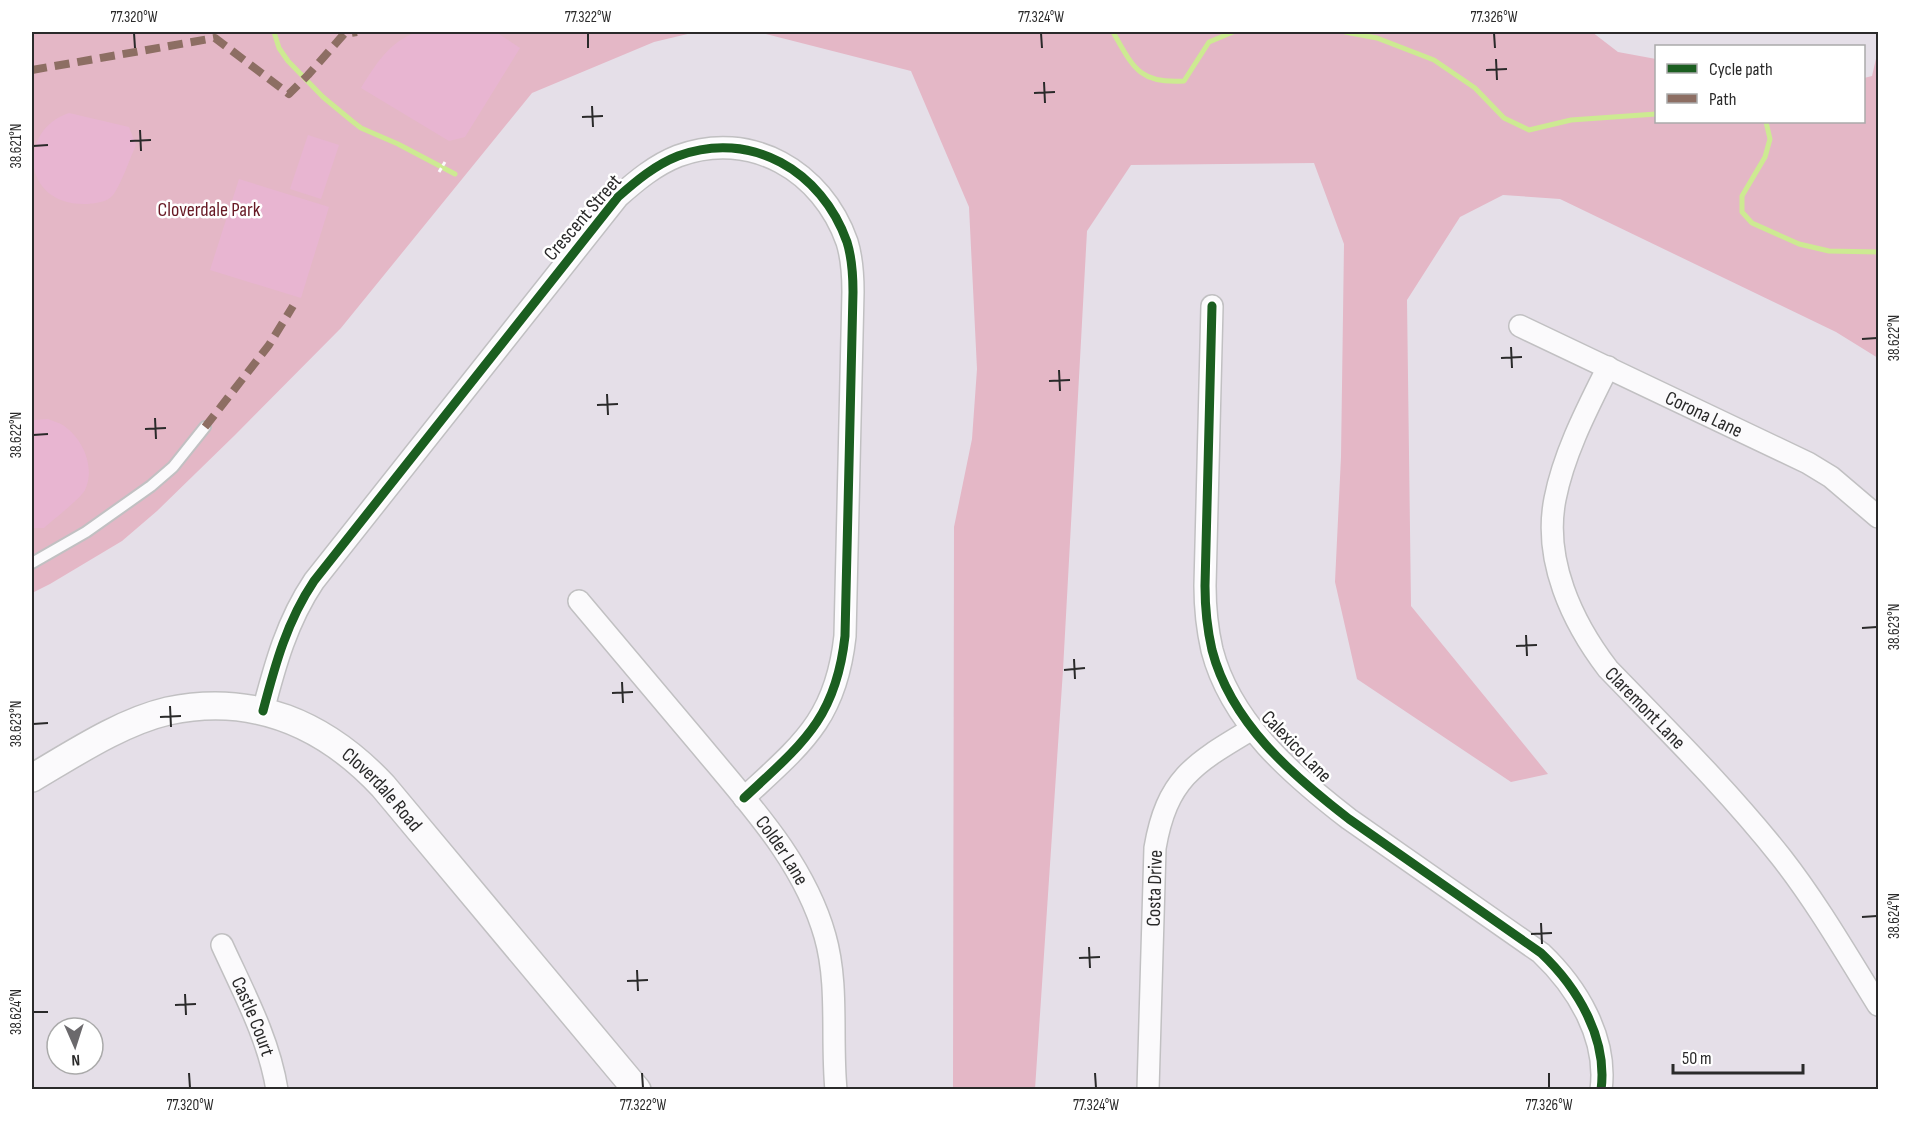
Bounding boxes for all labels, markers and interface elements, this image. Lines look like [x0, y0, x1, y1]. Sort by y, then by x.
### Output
text: 77.320°W [111, 8, 158, 27]
text: 77.322°W [565, 8, 611, 27]
text: 77.324°W [1018, 8, 1064, 27]
text: 77.326°W [1471, 8, 1518, 27]
legend [1655, 45, 1865, 123]
text: Cycle path [1709, 59, 1773, 80]
text: Path [1709, 89, 1737, 110]
text: 38.621°N [7, 124, 26, 168]
street label: Crescent Street [539, 170, 627, 266]
park label: Cloverdale Park [158, 198, 261, 222]
text: 38.622°N [1885, 315, 1904, 361]
street label: Corona Lane [1661, 386, 1746, 443]
text: 38.622°N [7, 412, 26, 458]
text: 38.623°N [1885, 604, 1904, 650]
street label: Claremont Lane [1599, 662, 1690, 755]
text: 38.623°N [7, 701, 26, 747]
street label: Calexico Lane [1256, 706, 1337, 788]
street label: Cloverdale Road [337, 743, 427, 837]
street label: Colder Lane [750, 811, 813, 890]
street label: Costa Drive [1142, 849, 1168, 927]
text: 38.624°N [1885, 893, 1904, 939]
street label: Castle Court [226, 973, 279, 1059]
text: 38.624°N [7, 989, 26, 1035]
north arrow [45, 1016, 105, 1076]
scale bar [1673, 1037, 1804, 1075]
text: 50 m [1682, 1048, 1712, 1069]
text: N [71, 1050, 80, 1069]
text: 77.320°W [167, 1096, 214, 1115]
text: 77.322°W [620, 1096, 666, 1115]
text: 77.324°W [1073, 1096, 1119, 1115]
text: 77.326°W [1526, 1096, 1573, 1115]

